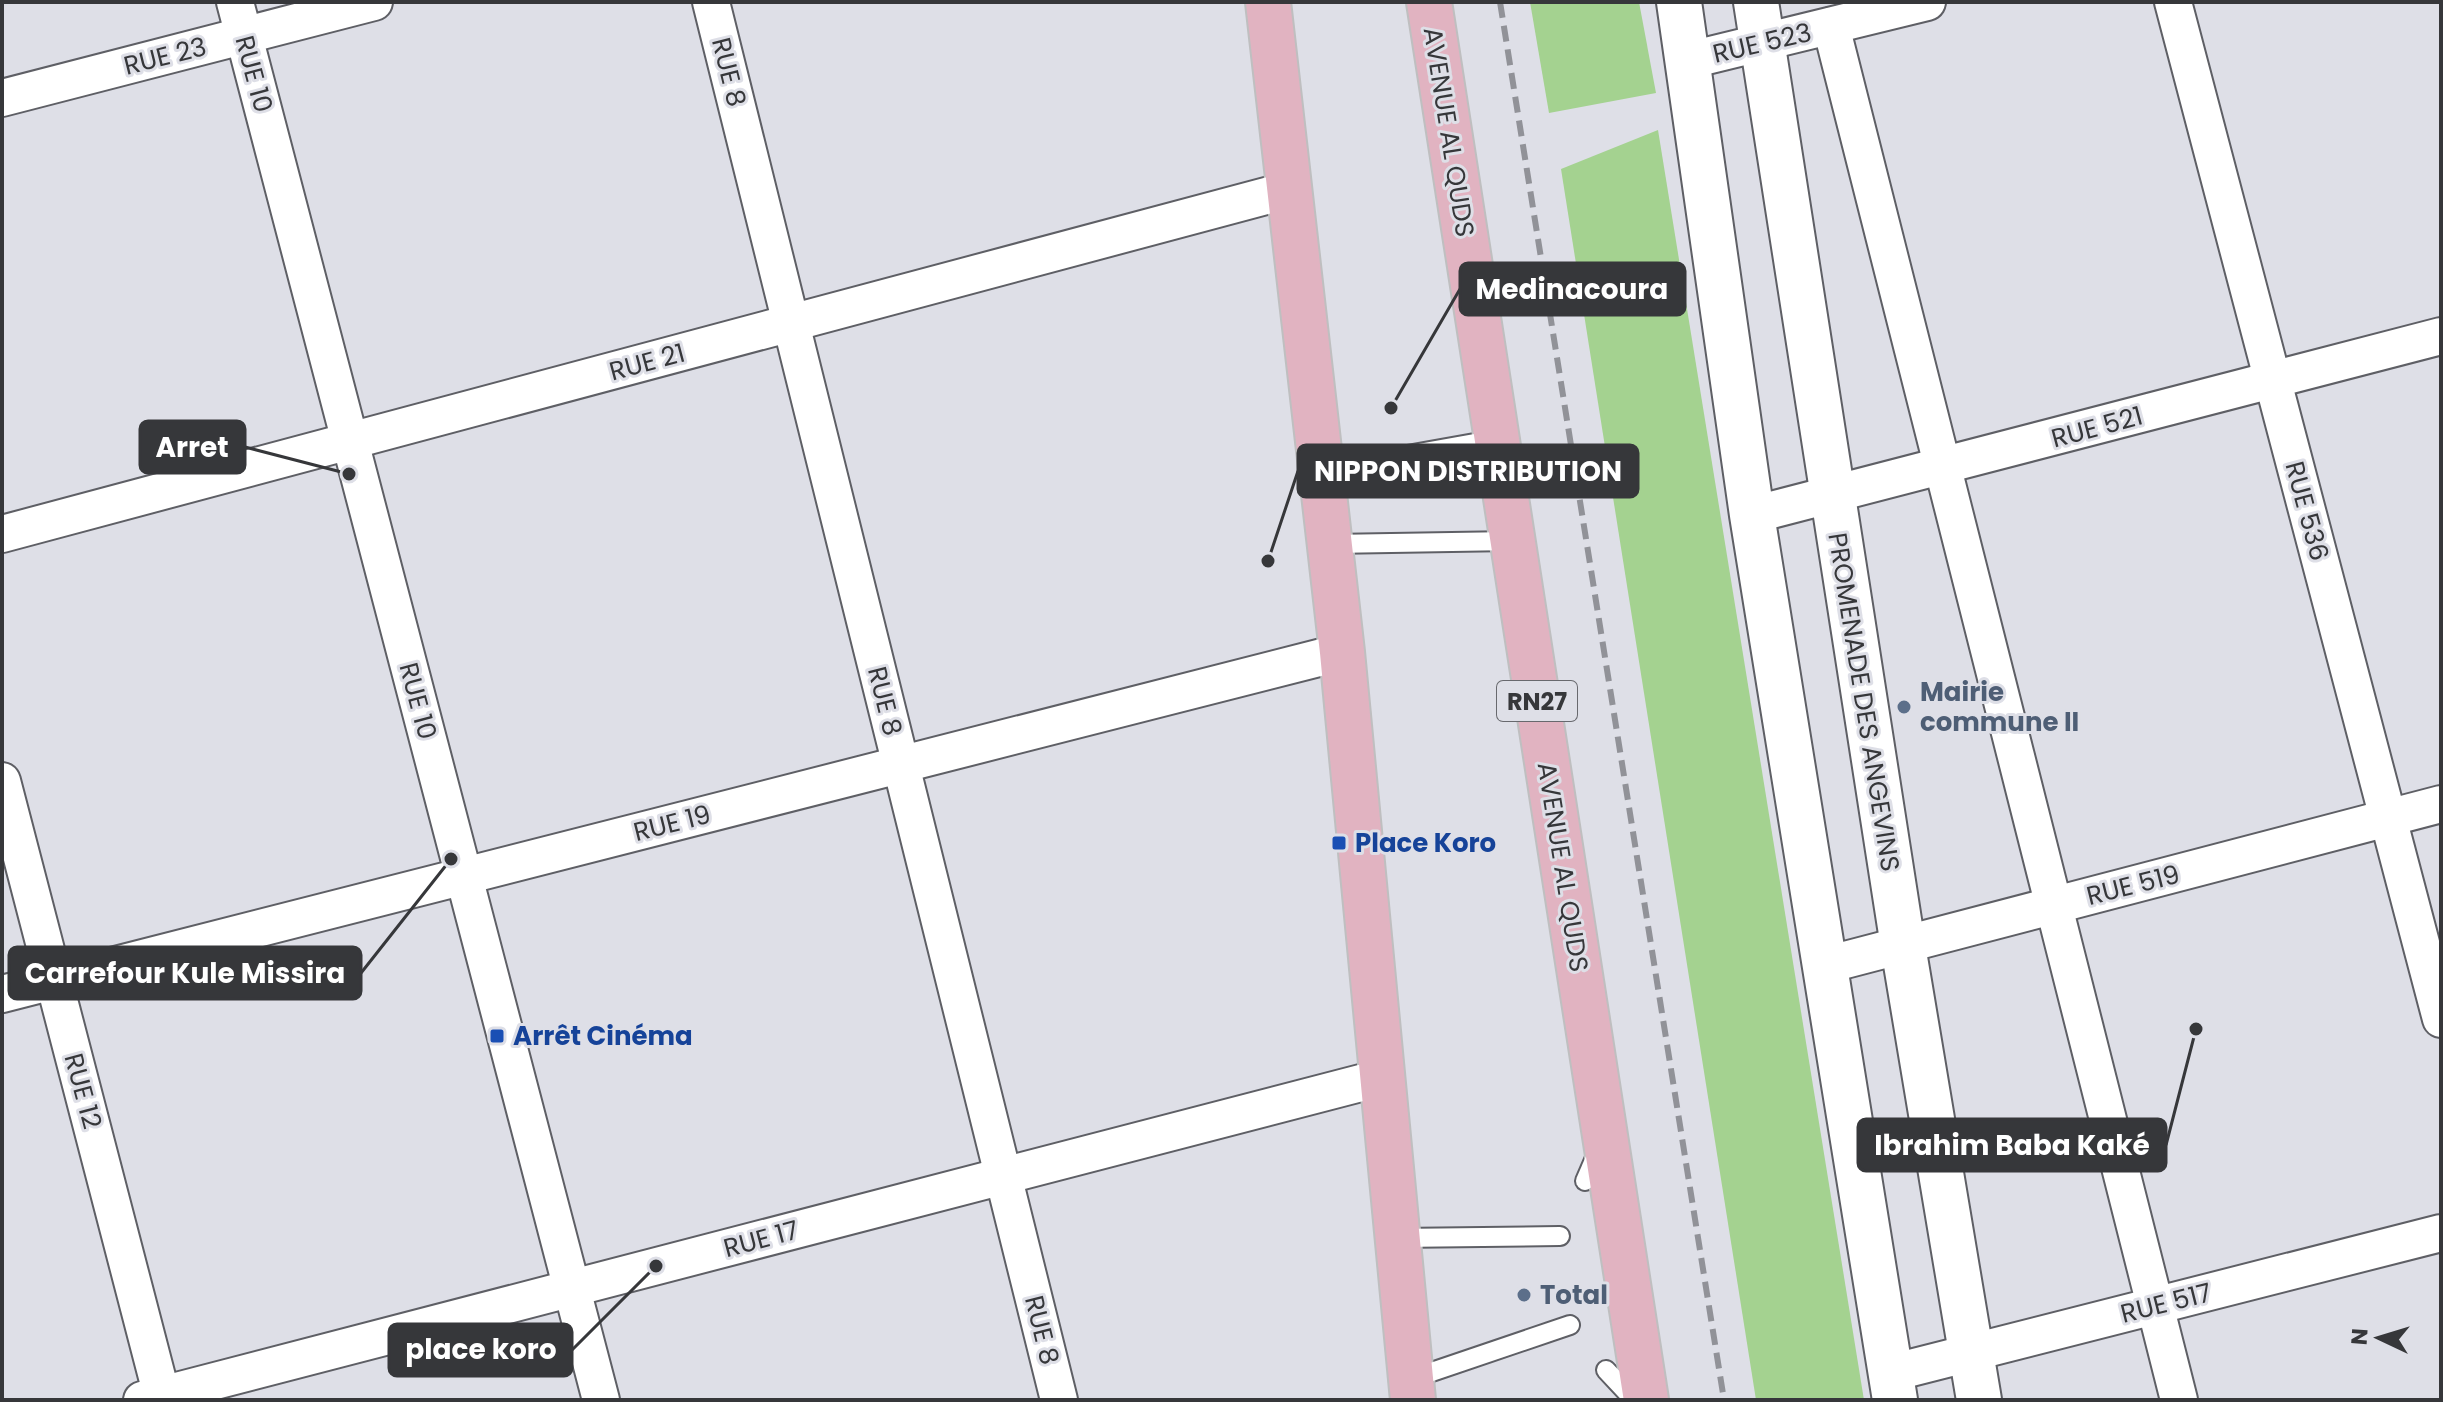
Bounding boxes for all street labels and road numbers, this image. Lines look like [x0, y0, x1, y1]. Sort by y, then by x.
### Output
street label: RUE 523 [1709, 14, 1815, 72]
street label: AVENUE AL QUDS [1415, 25, 1483, 239]
street label: RUE 23 [120, 28, 210, 84]
street label: RUE 10 [226, 32, 282, 116]
street label: RUE 8 [703, 34, 755, 110]
street label: RUE 21 [605, 335, 689, 389]
street label: RUE 521 [2047, 398, 2147, 456]
street label: RUE 536 [2276, 457, 2338, 565]
street label: PROMENADE DES ANGEVINS [1819, 530, 1909, 874]
street label: RUE 10 [390, 659, 446, 743]
street label: RUE 8 [859, 663, 911, 739]
road number: RN27 [1497, 681, 1577, 721]
street label: AVENUE AL QUDS [1529, 760, 1597, 974]
street label: RUE 19 [630, 796, 714, 850]
street label: RUE 519 [2083, 856, 2183, 914]
street label: RUE 12 [56, 1049, 110, 1133]
street label: RUE 17 [720, 1212, 802, 1266]
street label: RUE 517 [2117, 1274, 2215, 1332]
street label: RUE 8 [1016, 1292, 1068, 1368]

